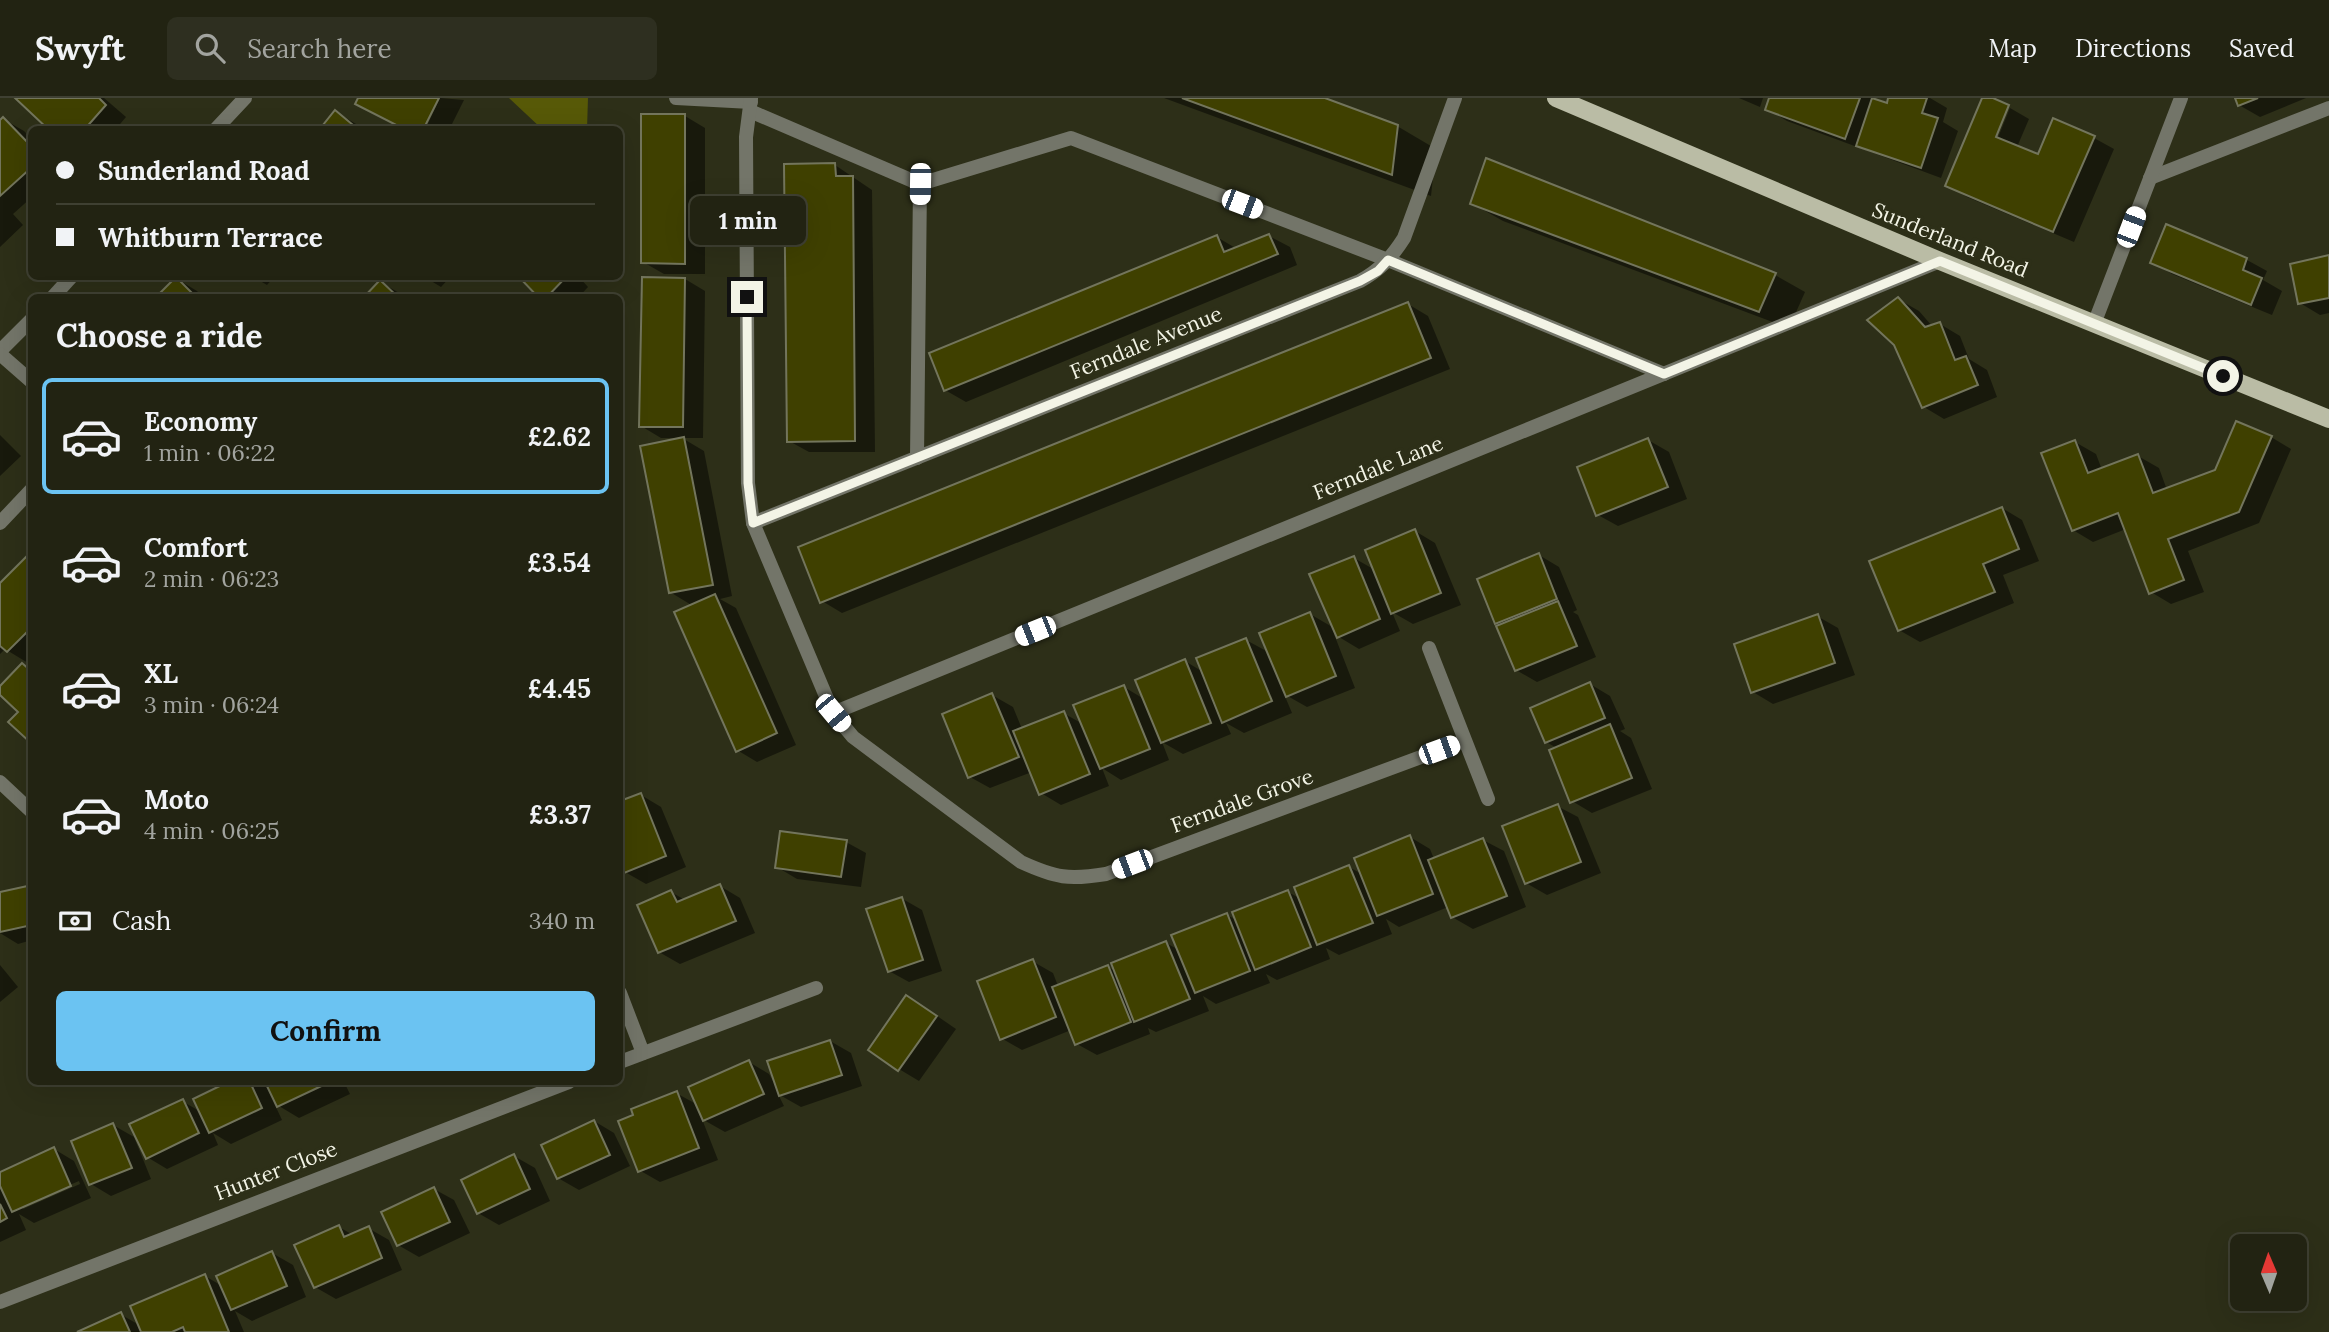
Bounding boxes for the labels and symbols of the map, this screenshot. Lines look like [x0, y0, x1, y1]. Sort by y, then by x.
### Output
car [910, 163, 931, 205]
car [1219, 187, 1266, 221]
callout: 1 min [689, 195, 805, 244]
street label: Sunderland Road [1868, 196, 2032, 283]
car [2114, 204, 2149, 250]
route end [731, 281, 763, 313]
street label: Ferndale Avenue [1066, 300, 1226, 385]
route start [2207, 360, 2239, 392]
street label: Ferndale Lane [1309, 429, 1447, 506]
car [1012, 613, 1059, 649]
car [812, 690, 855, 736]
car [1416, 733, 1463, 767]
street label: Ferndale Grove [1167, 762, 1317, 839]
car [1109, 847, 1156, 881]
street label: Hunter Close [211, 1135, 341, 1206]
north arrow [2230, 1234, 2306, 1311]

